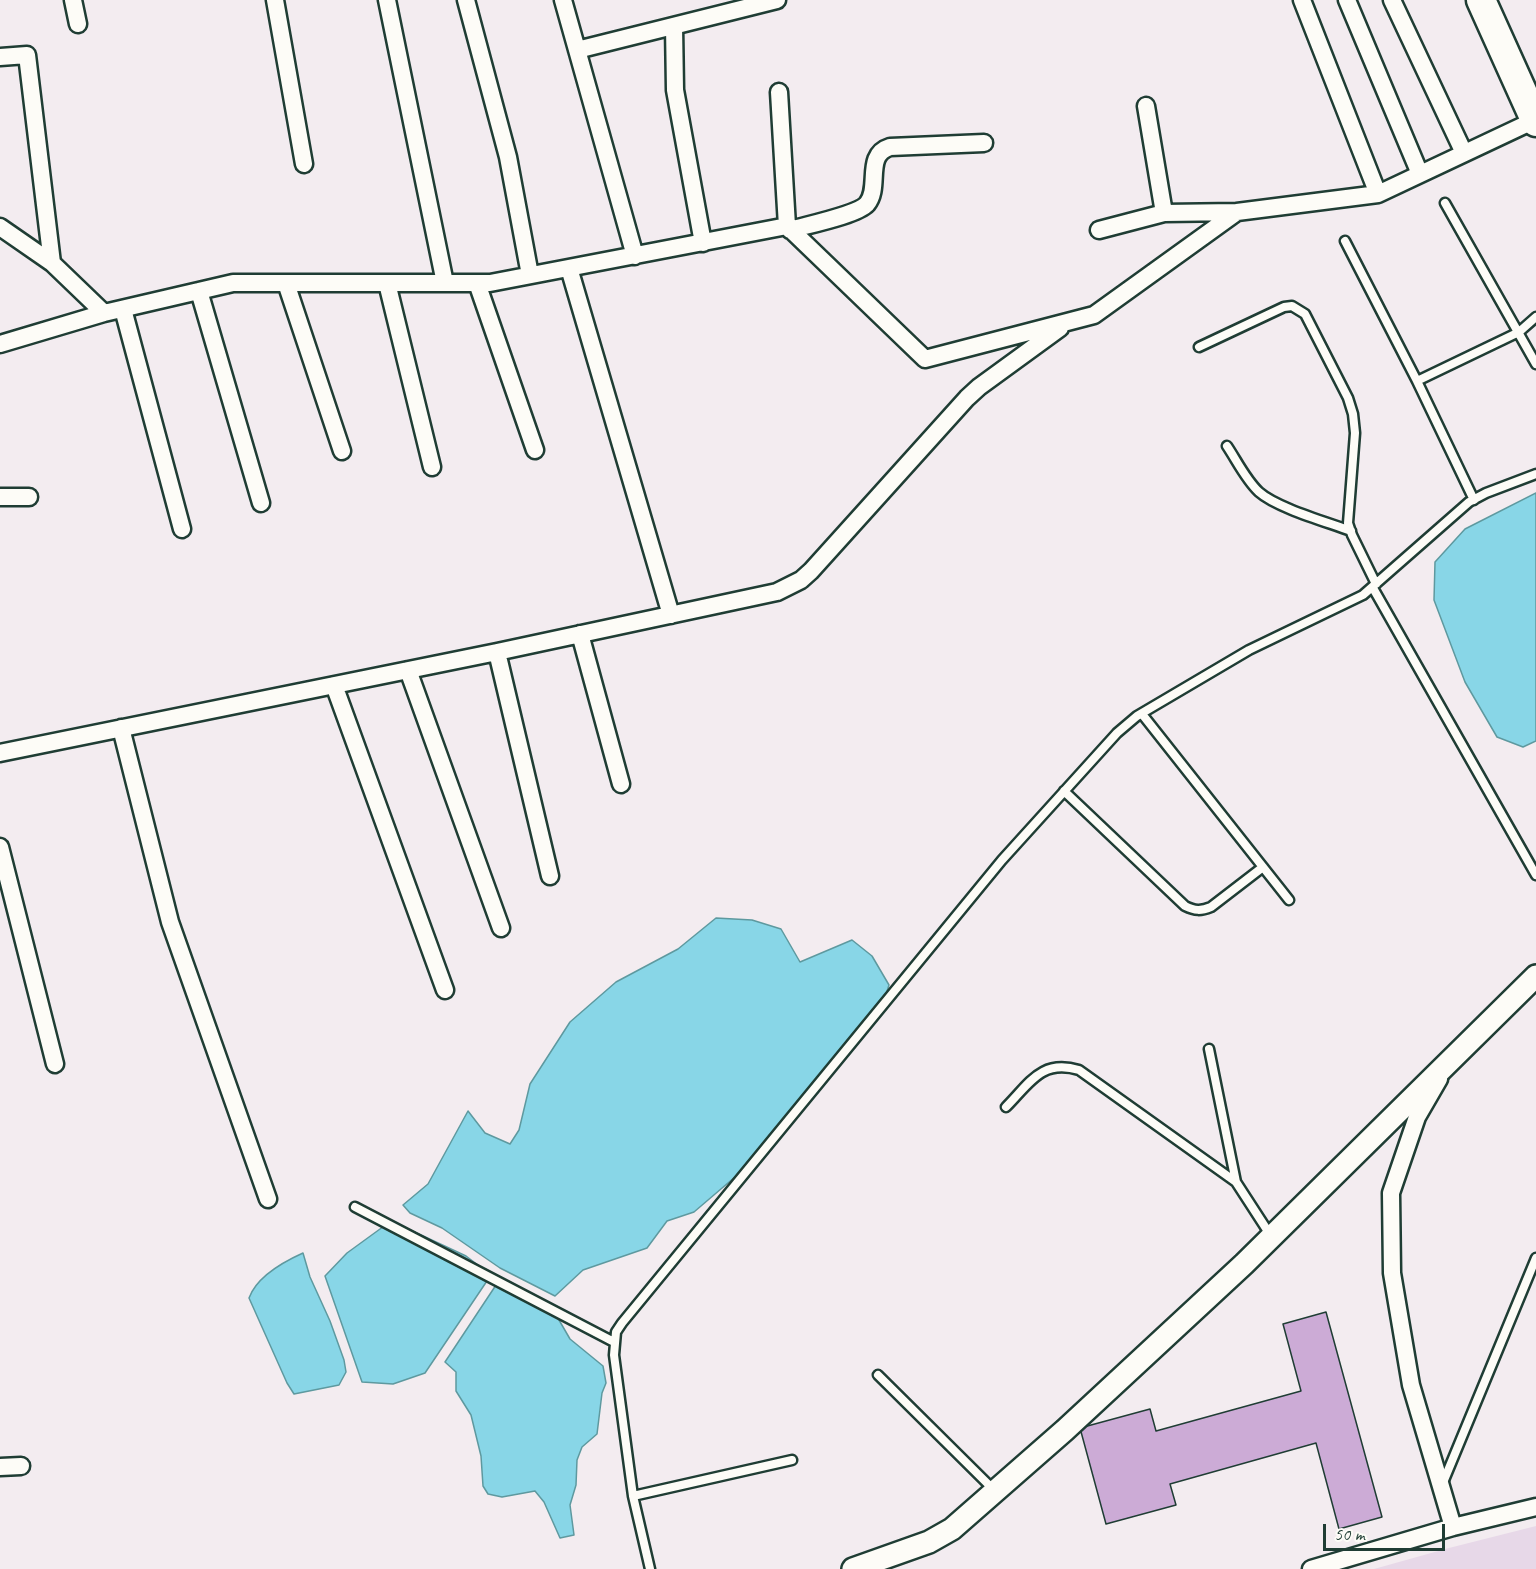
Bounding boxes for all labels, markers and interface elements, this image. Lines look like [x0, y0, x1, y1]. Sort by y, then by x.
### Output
scale bar [1326, 1512, 1448, 1550]
text: 50 m [1334, 1523, 1365, 1545]

